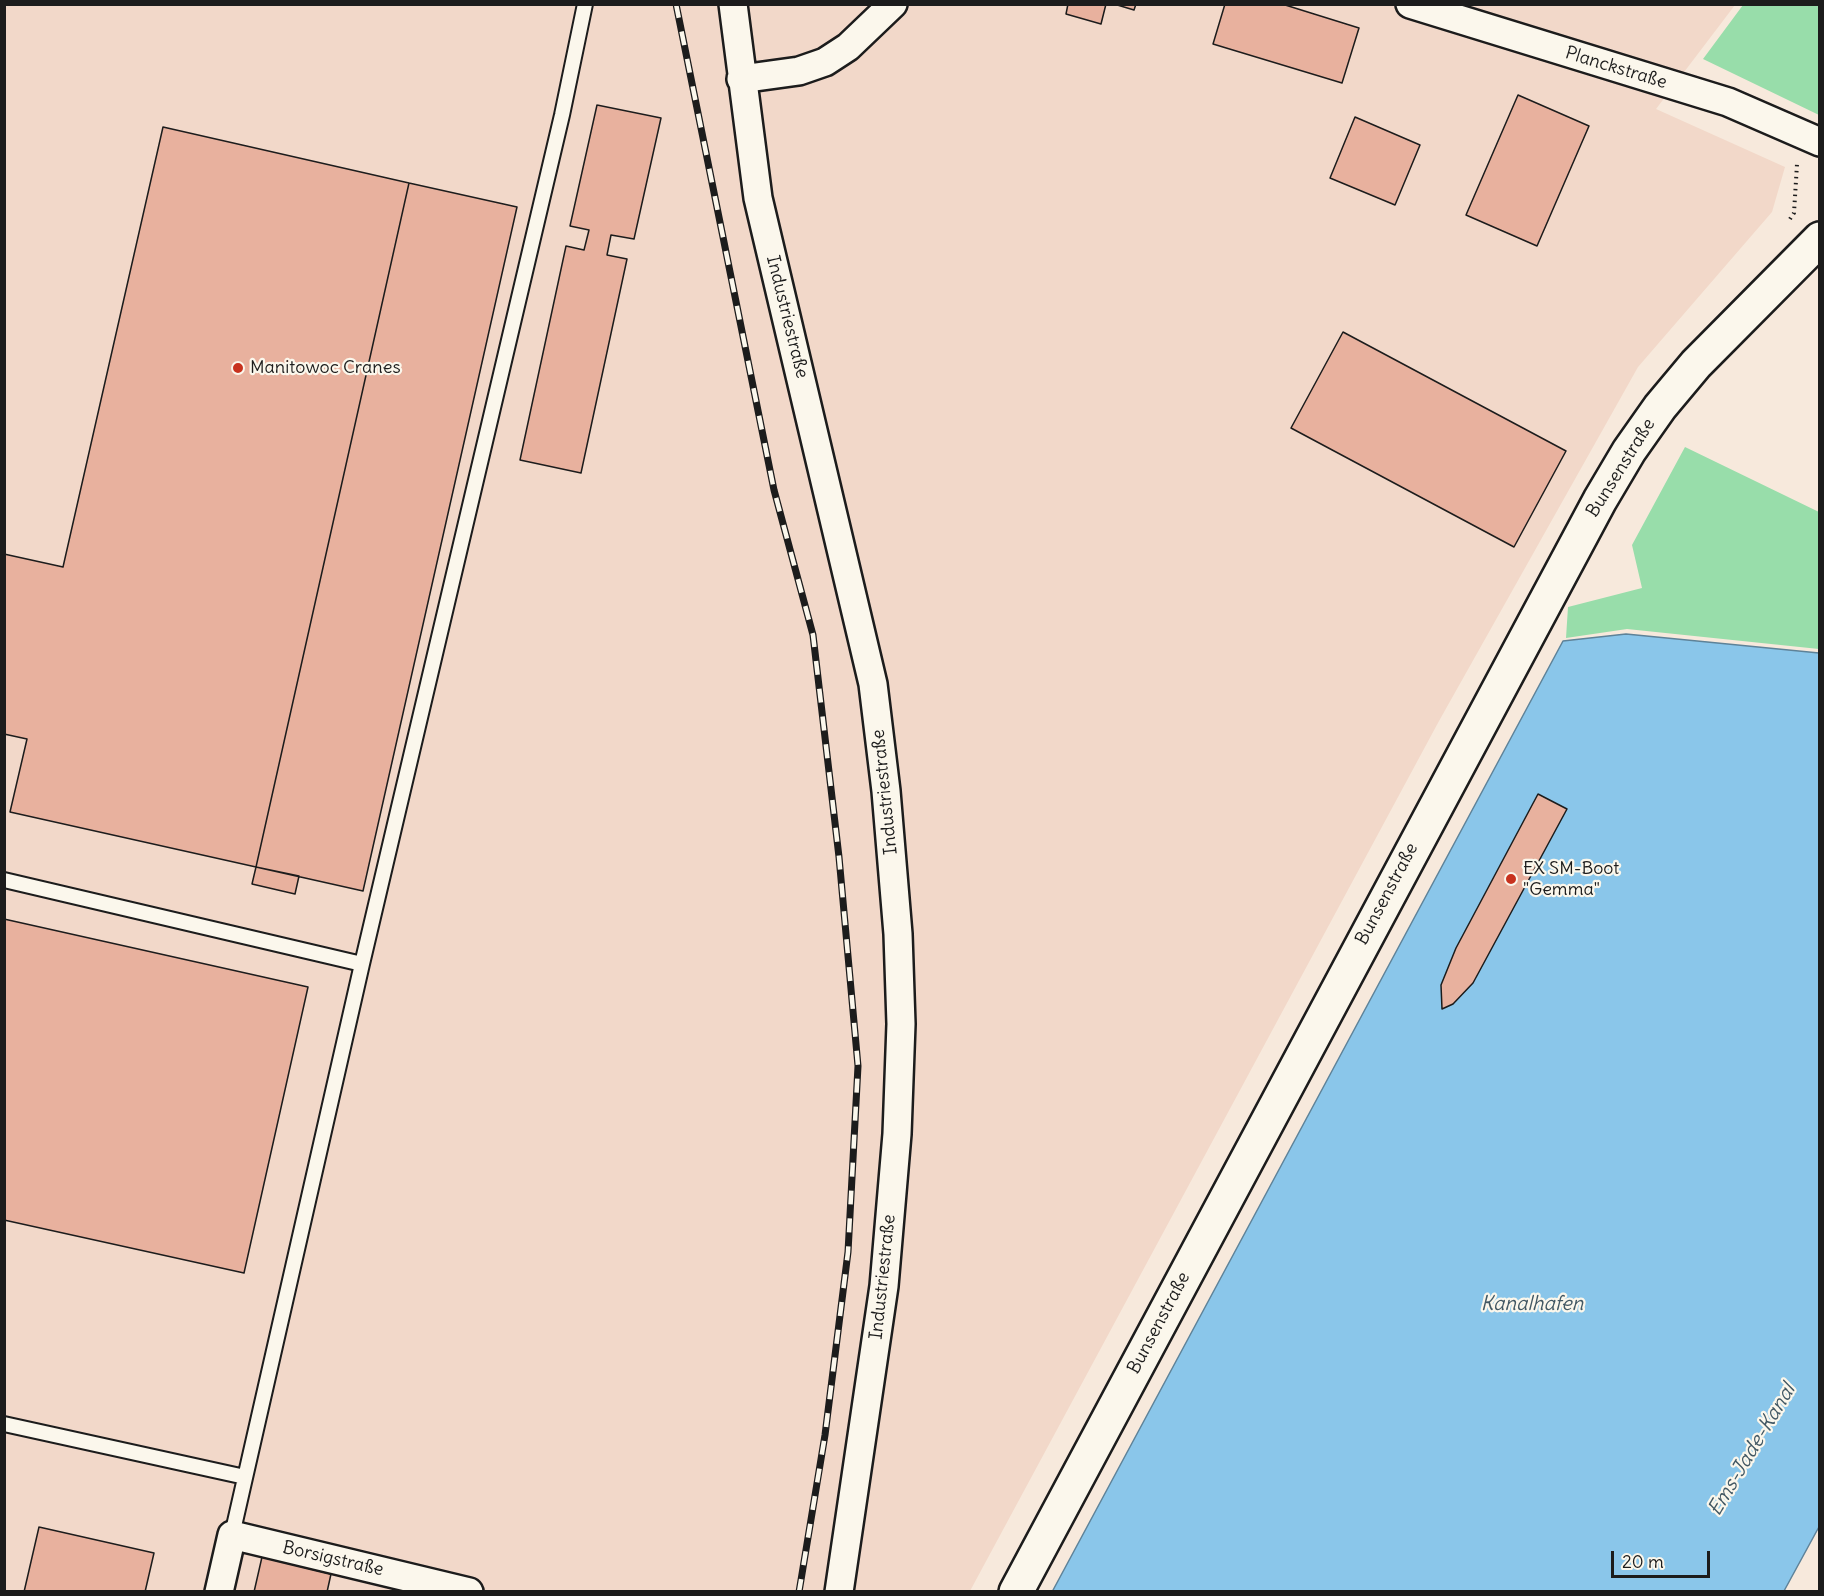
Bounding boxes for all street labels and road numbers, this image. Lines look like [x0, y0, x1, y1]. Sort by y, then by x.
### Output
street label: Planckstraße [1563, 42, 1669, 94]
street label: Industriestraße [761, 253, 813, 381]
street label: Bunsenstraße [1582, 415, 1660, 521]
street label: Industriestraße [868, 728, 902, 856]
street label: Bunsenstraße [1351, 839, 1423, 949]
street label: Industriestraße [866, 1213, 900, 1341]
street label: Bunsenstraße [1123, 1268, 1195, 1378]
street label: Borsigstraße [281, 1537, 385, 1581]

